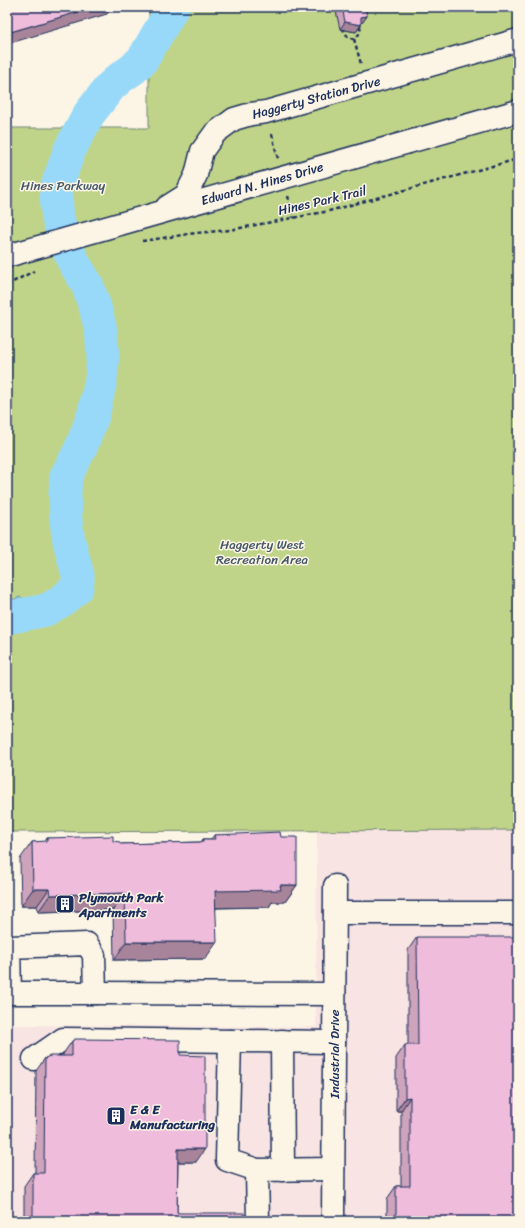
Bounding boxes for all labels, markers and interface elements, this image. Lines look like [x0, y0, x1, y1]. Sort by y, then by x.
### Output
street label: Haggerty Station Drive [249, 69, 383, 126]
street label: Edward N. Hines Drive [198, 155, 327, 212]
park label: Hines Parkway [21, 174, 106, 197]
street label: Hines Park Trail [276, 179, 369, 222]
park label: Haggerty West Recreation Area [216, 533, 309, 571]
place label: Plymouth Park Apartments [78, 886, 165, 924]
building icon: Plymouth Park Apartments [54, 893, 76, 915]
street label: Industrial Drive [323, 1009, 346, 1099]
place label: E & E Manufacturing [129, 1098, 215, 1136]
building icon: E & E Manufacturing [105, 1105, 127, 1127]

